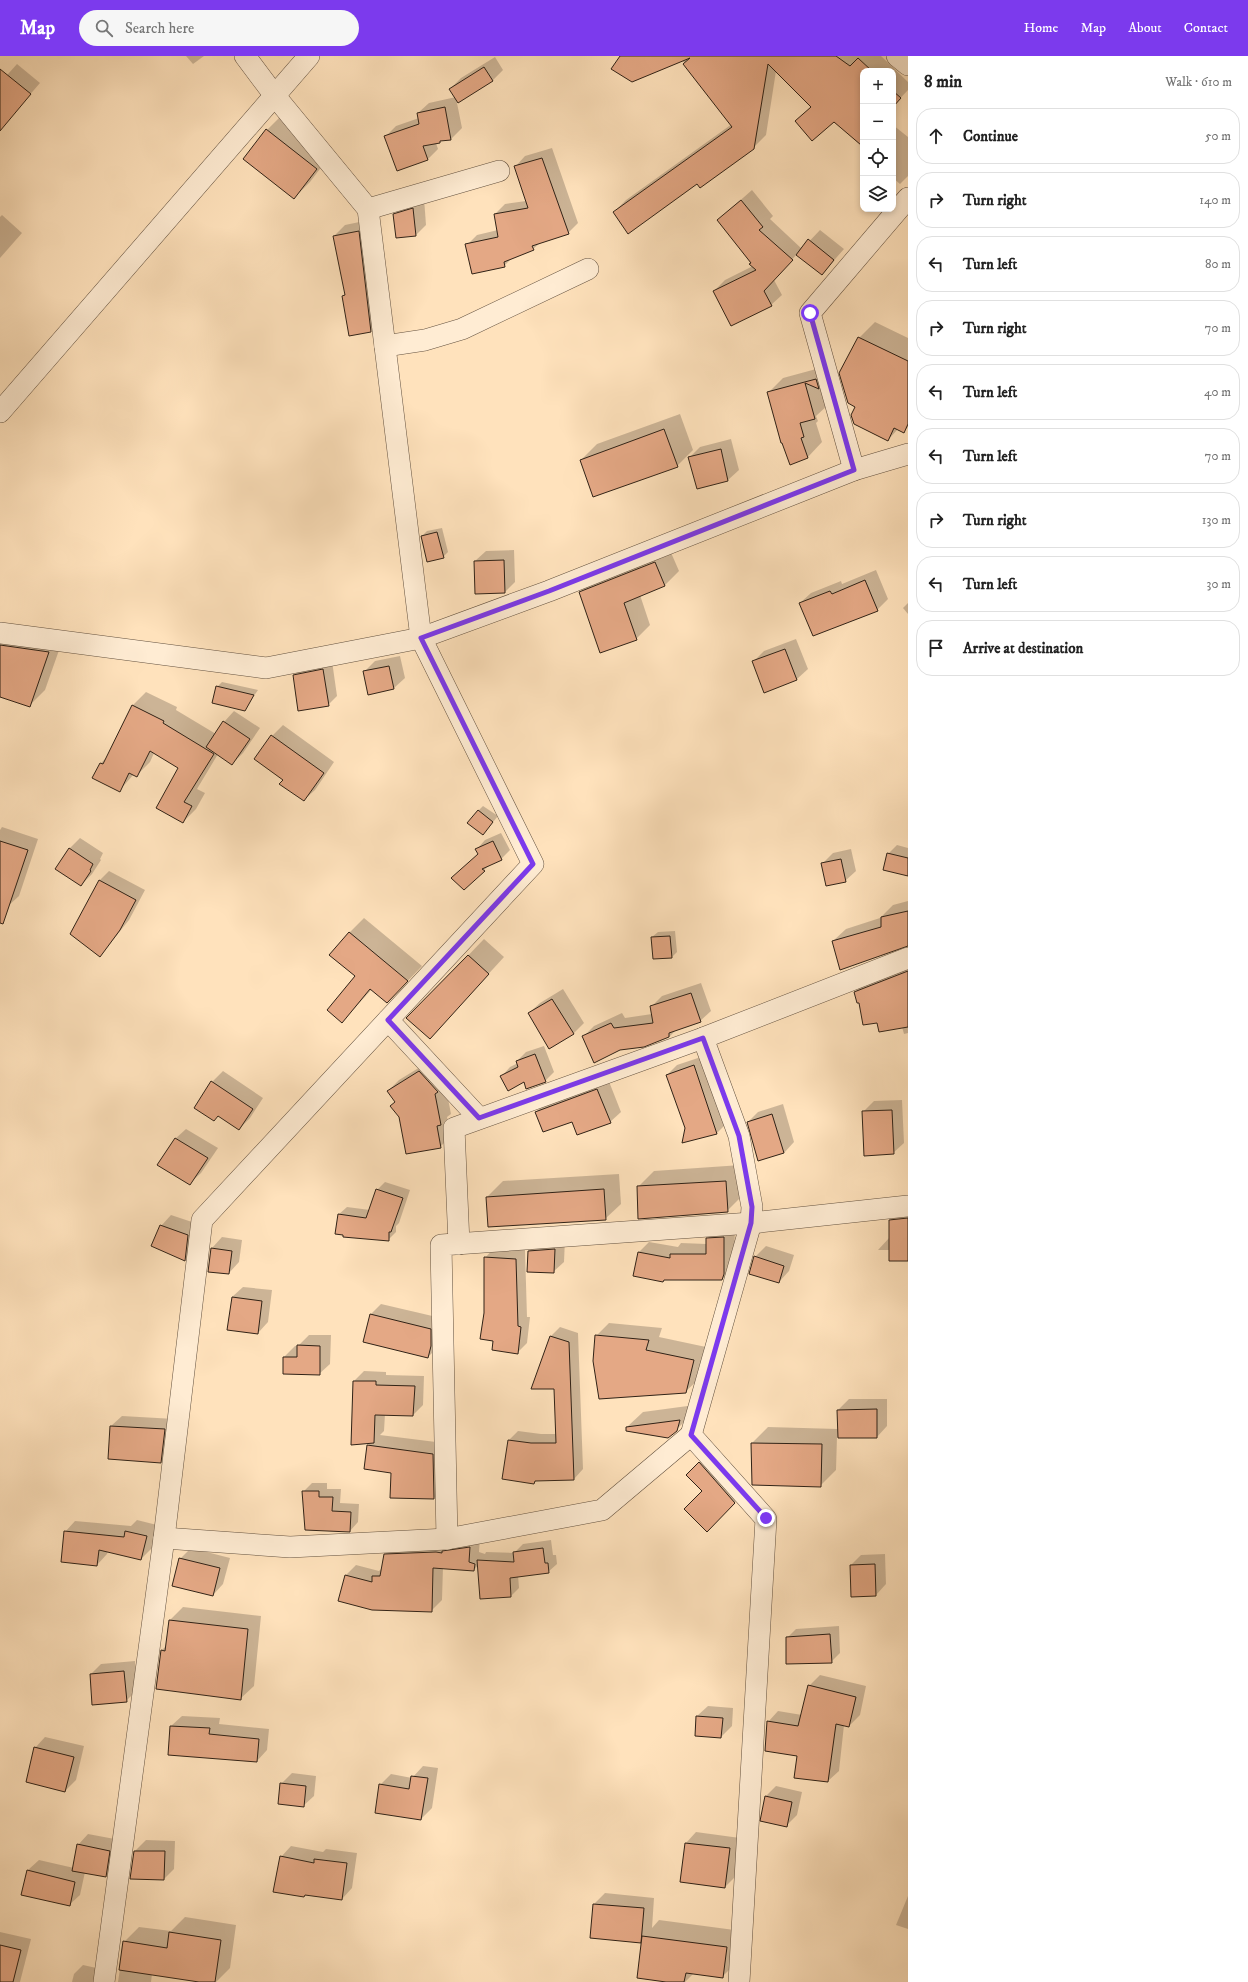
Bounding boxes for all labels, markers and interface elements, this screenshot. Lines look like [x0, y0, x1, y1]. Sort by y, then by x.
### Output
search box [79, 10, 359, 46]
text: Map [20, 17, 55, 40]
icon: search [93, 17, 115, 39]
text: Search here [125, 19, 194, 38]
text: Home [1024, 19, 1058, 37]
text: Map [1080, 19, 1106, 37]
text: About [1128, 19, 1162, 37]
text: Contact [1184, 19, 1228, 37]
map controls [860, 68, 896, 212]
button: + [860, 68, 896, 104]
text: 8 min [924, 71, 962, 93]
text: Walk · 610 m [1165, 74, 1232, 90]
button: − [860, 104, 896, 140]
icon: ahead [925, 125, 947, 147]
text: Continue [963, 127, 1018, 146]
text: 50 m [1205, 128, 1231, 144]
button: locate [860, 140, 896, 176]
button: layers [860, 176, 896, 212]
icon: right [925, 189, 947, 211]
text: Turn right [963, 191, 1026, 210]
text: 140 m [1199, 192, 1231, 208]
icon: left [925, 253, 947, 275]
text: Turn left [963, 255, 1017, 274]
text: 80 m [1205, 256, 1231, 272]
route start [801, 304, 819, 322]
icon: right [925, 317, 947, 339]
text: Turn right [963, 319, 1026, 338]
text: 70 m [1205, 320, 1231, 336]
icon: left [925, 381, 947, 403]
text: Turn left [963, 383, 1017, 402]
text: 40 m [1204, 384, 1231, 400]
icon: left [925, 445, 947, 467]
text: Turn left [963, 447, 1017, 466]
text: 70 m [1205, 448, 1231, 464]
icon: right [925, 509, 947, 531]
text: Turn right [963, 511, 1026, 530]
text: 130 m [1202, 512, 1231, 528]
icon: left [925, 573, 947, 595]
text: Turn left [963, 575, 1017, 594]
text: 30 m [1207, 576, 1231, 592]
icon: arrive [925, 637, 947, 659]
text: Arrive at destination [963, 639, 1083, 658]
route end [757, 1509, 775, 1527]

